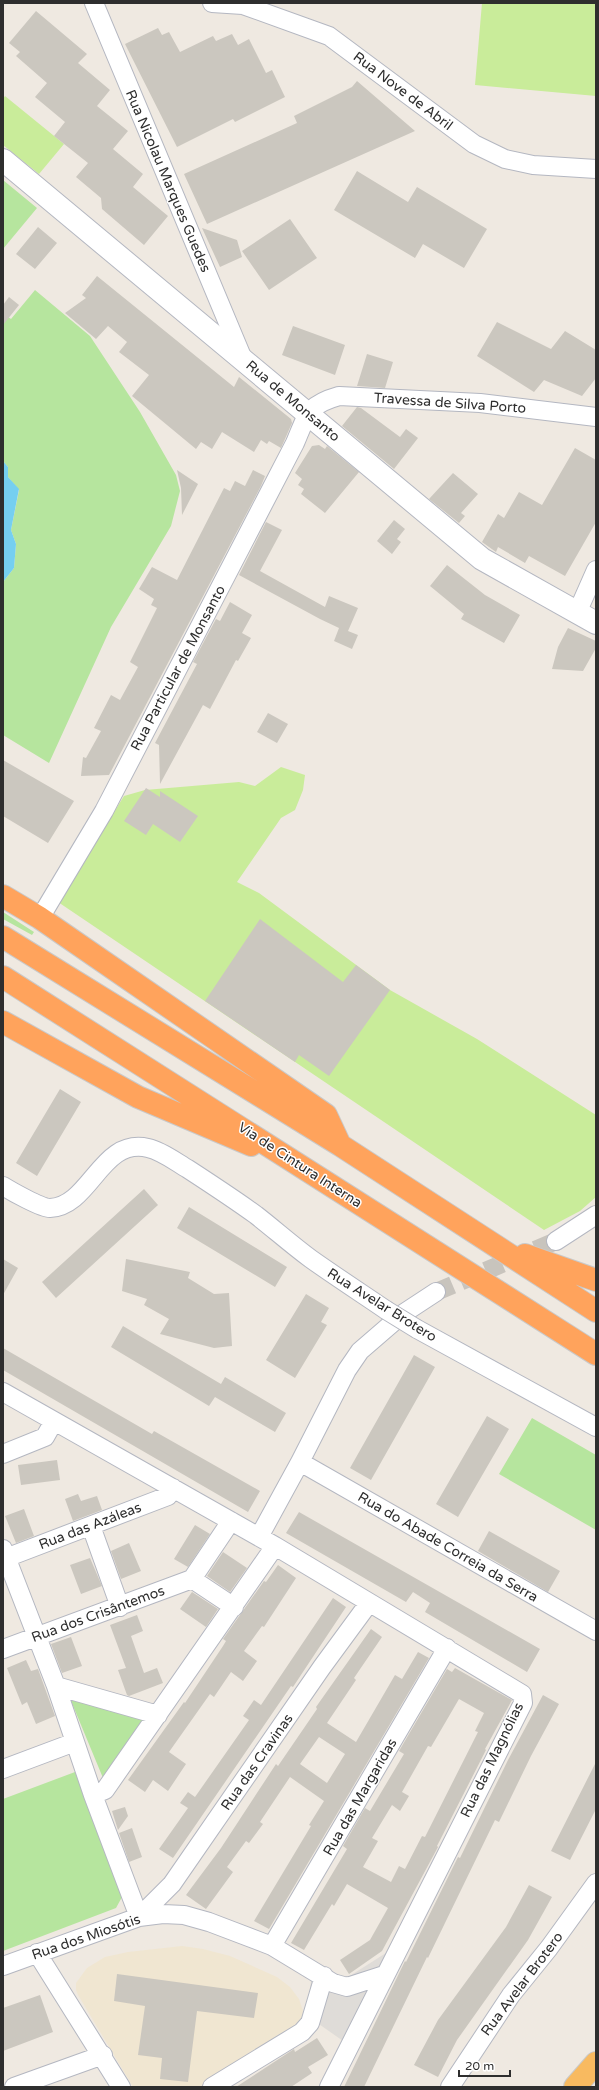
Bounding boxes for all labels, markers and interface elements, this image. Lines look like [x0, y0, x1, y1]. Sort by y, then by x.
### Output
street label: Rua Nove de Abril [350, 48, 456, 134]
street label: Rua Nicolau Marques Guedes [122, 87, 214, 275]
street label: Rua de Monsanto [243, 357, 343, 445]
street label: Travessa de Silva Porto [373, 389, 527, 417]
street label: Rua Particular de Monsanto [127, 582, 229, 754]
street label: Via de Cintura Interna [235, 1119, 365, 1211]
street label: Rua Avelar Brotero [324, 1265, 440, 1345]
street label: Rua do Abade Correia da Serra [355, 1488, 541, 1606]
street label: Rua das Azáleas [36, 1499, 144, 1553]
street label: Rua dos Crisântemos [29, 1582, 167, 1646]
street label: Rua das Magnólias [457, 1699, 527, 1820]
street label: Rua das Cravinas [217, 1710, 297, 1813]
street label: Rua das Margaridas [319, 1735, 401, 1859]
street label: Rua dos Miosótis [29, 1910, 143, 1964]
street label: Rua Avelar Brotero [477, 1929, 567, 2039]
scale bar [459, 2052, 510, 2078]
text: 20 m [465, 2059, 494, 2073]

